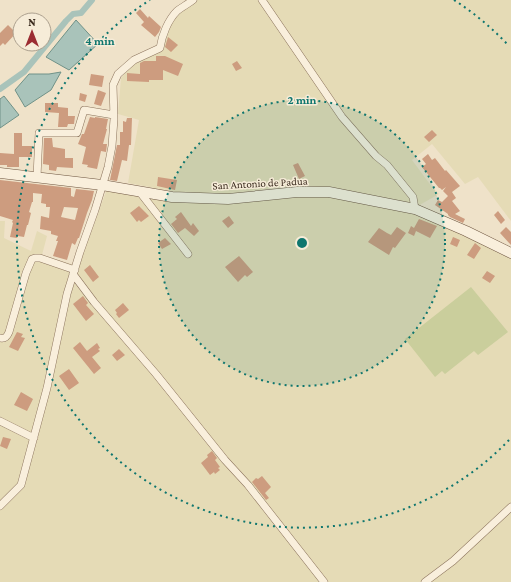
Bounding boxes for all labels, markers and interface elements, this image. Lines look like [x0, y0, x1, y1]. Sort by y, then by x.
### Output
north arrow [12, 12, 52, 52]
text: N [28, 16, 36, 28]
text: 4 min [85, 34, 115, 48]
text: 2 min [288, 93, 317, 107]
street label: San Antonio de Padua [212, 175, 308, 191]
centre of rings [295, 236, 309, 250]

